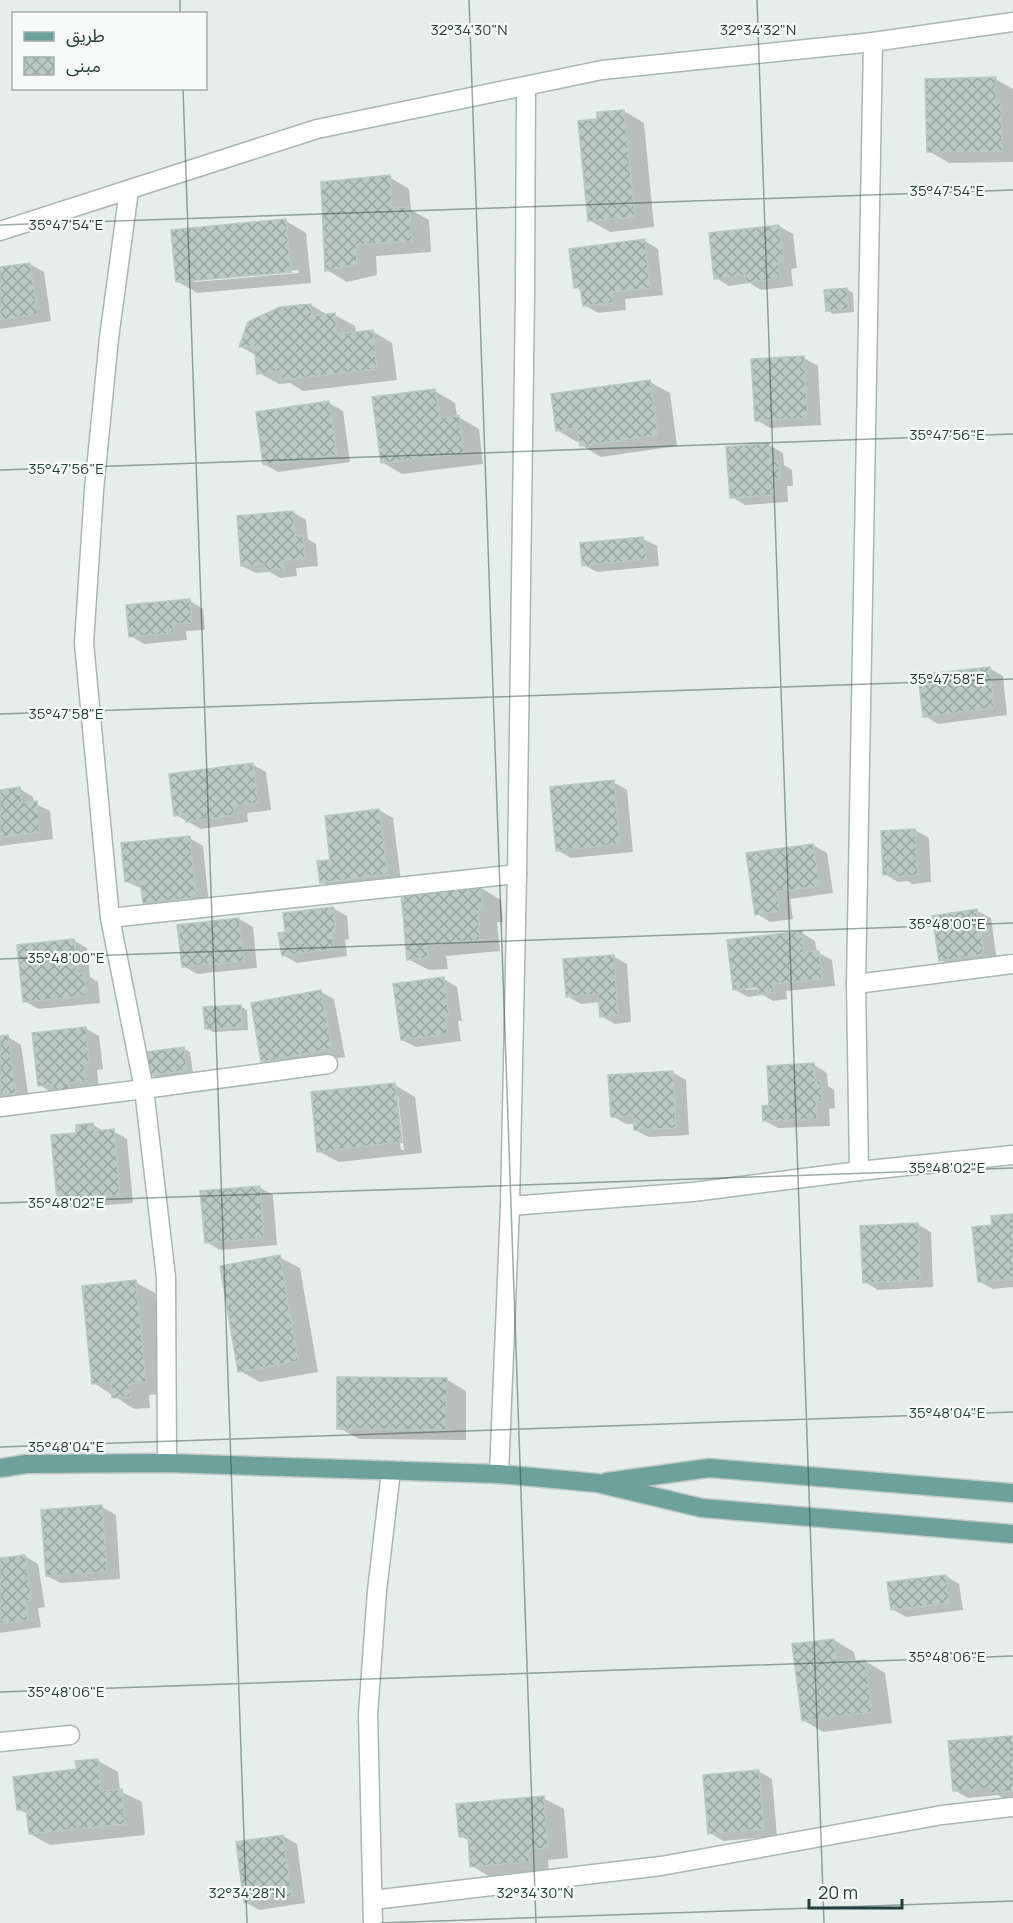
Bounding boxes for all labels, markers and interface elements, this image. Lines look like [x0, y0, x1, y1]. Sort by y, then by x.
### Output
legend [12, 12, 207, 90]
text: 32°34'30"N [430, 19, 508, 40]
text: 32°34'32"N [720, 19, 796, 40]
text: طريق [66, 23, 105, 47]
text: مبنى [66, 53, 101, 77]
text: 35°47'54"E [910, 180, 984, 201]
text: 35°47'54"E [29, 214, 103, 235]
text: 35°47'56"E [909, 424, 985, 445]
text: 35°47'56"E [28, 458, 104, 479]
text: 35°47'58"E [909, 668, 985, 689]
text: 35°47'58"E [28, 703, 104, 724]
text: 35°48'00"E [908, 913, 986, 934]
text: 35°48'00"E [27, 947, 105, 968]
text: 35°48'02"E [909, 1157, 985, 1178]
text: 35°48'02"E [28, 1192, 104, 1213]
text: 35°48'04"E [909, 1402, 985, 1423]
text: 35°48'04"E [28, 1436, 104, 1457]
text: 35°48'06"E [908, 1646, 986, 1667]
text: 35°48'06"E [27, 1681, 105, 1702]
scale bar [809, 1872, 902, 1910]
text: 20 m [818, 1880, 858, 1904]
text: 32°34'28"N [209, 1882, 285, 1903]
text: 32°34'30"N [496, 1882, 574, 1903]

